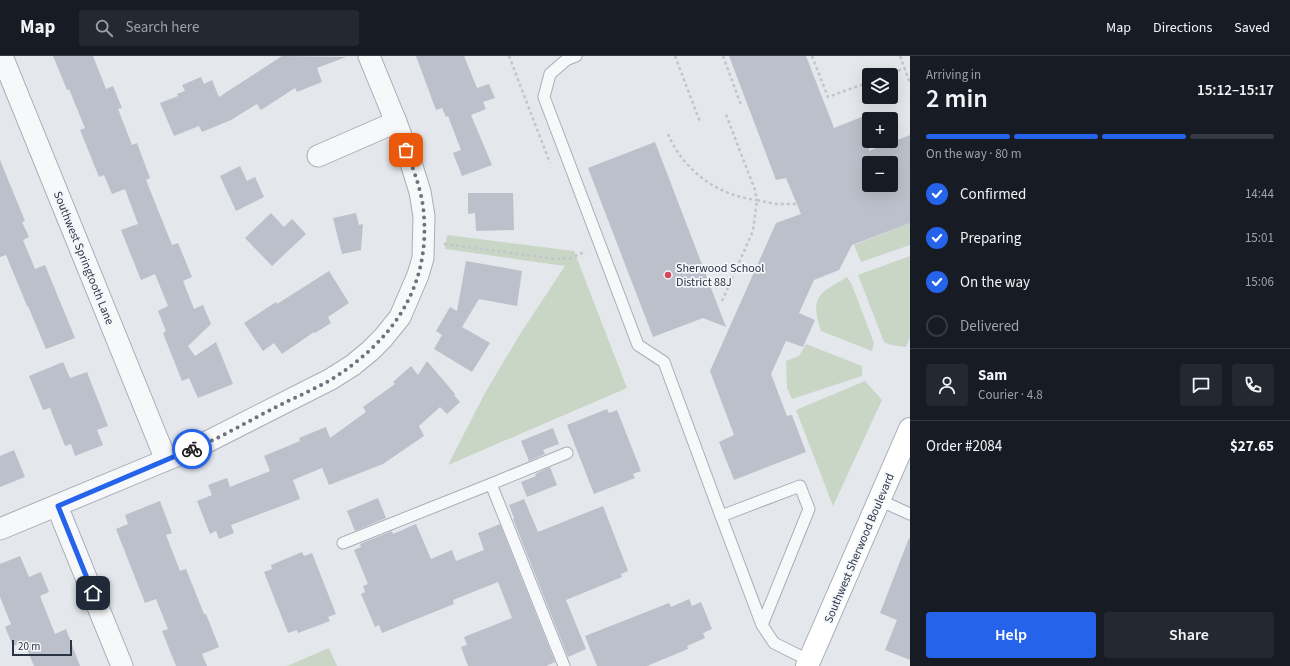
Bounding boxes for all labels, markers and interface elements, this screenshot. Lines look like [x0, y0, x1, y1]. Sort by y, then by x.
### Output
search box [79, 10, 359, 46]
text: Map [20, 14, 55, 41]
icon: search [93, 17, 115, 39]
text: Search here [125, 17, 199, 38]
text: Map [1106, 18, 1131, 38]
text: Directions [1153, 18, 1212, 38]
text: Saved [1234, 18, 1270, 38]
text: Arriving in [926, 66, 981, 84]
map controls [862, 68, 898, 192]
button: layers [862, 68, 898, 104]
text: 2 min [926, 80, 988, 117]
text: 15:12–15:17 [1197, 80, 1274, 101]
button: + [862, 112, 898, 148]
pin [389, 133, 423, 167]
icon: bag [395, 139, 417, 161]
text: On the way · 80 m [926, 145, 1021, 163]
button: − [862, 156, 898, 192]
icon: check [926, 183, 948, 205]
text: Confirmed [960, 184, 1026, 205]
text: 14:44 [1245, 185, 1274, 203]
street label: Southwest Springtooth Lane [49, 189, 118, 328]
icon: check [926, 227, 948, 249]
text: Preparing [960, 228, 1021, 249]
text: 15:01 [1245, 229, 1274, 247]
place label: Sherwood School District 88J [676, 260, 764, 291]
marker: Sherwood School District 88J [663, 270, 673, 280]
icon: check [926, 271, 948, 293]
text: On the way [960, 272, 1030, 293]
text: 15:06 [1245, 273, 1274, 291]
text: Delivered [960, 316, 1019, 337]
button: person [926, 364, 968, 406]
button: chat [1180, 364, 1222, 406]
button: phone [1232, 364, 1274, 406]
text: Sam [978, 365, 1007, 386]
text: Courier · 4.8 [978, 386, 1043, 404]
courier [172, 429, 212, 469]
text: Order #2084 [926, 436, 1002, 457]
text: $27.65 [1230, 436, 1274, 457]
icon: bike [181, 438, 203, 460]
street label: Southwest Sherwood Boulevard [820, 471, 899, 626]
pin [76, 576, 110, 610]
icon: home [82, 582, 104, 604]
button: Help [926, 612, 1096, 658]
button: Share [1104, 612, 1274, 658]
scale bar [12, 638, 72, 657]
text: 20 m [18, 639, 40, 654]

